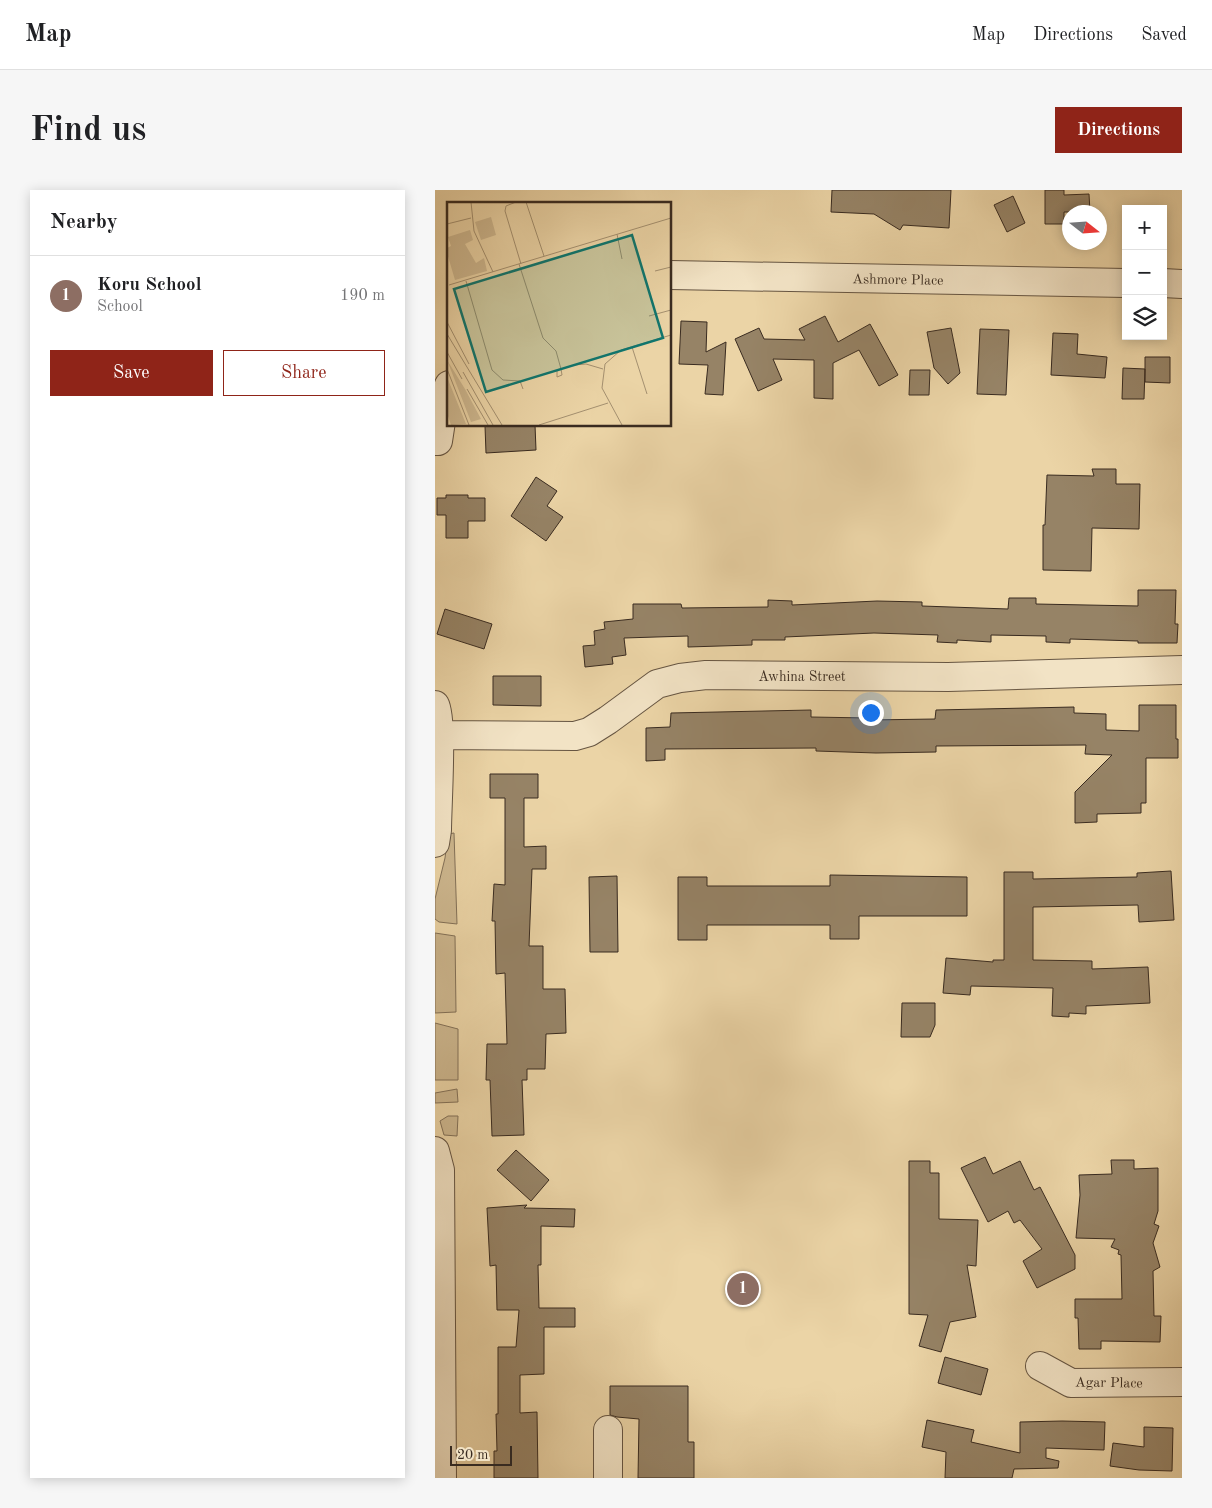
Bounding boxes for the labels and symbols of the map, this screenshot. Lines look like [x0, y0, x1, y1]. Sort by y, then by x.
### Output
inset map [447, 202, 671, 426]
north arrow [1062, 205, 1107, 250]
street label: Ashmore Place [852, 272, 944, 288]
street label: Awhina Street [758, 670, 846, 684]
your location [858, 700, 884, 726]
pin: 1 [727, 1270, 759, 1308]
street label: Agar Place [1075, 1375, 1143, 1391]
scale bar [450, 1443, 513, 1466]

